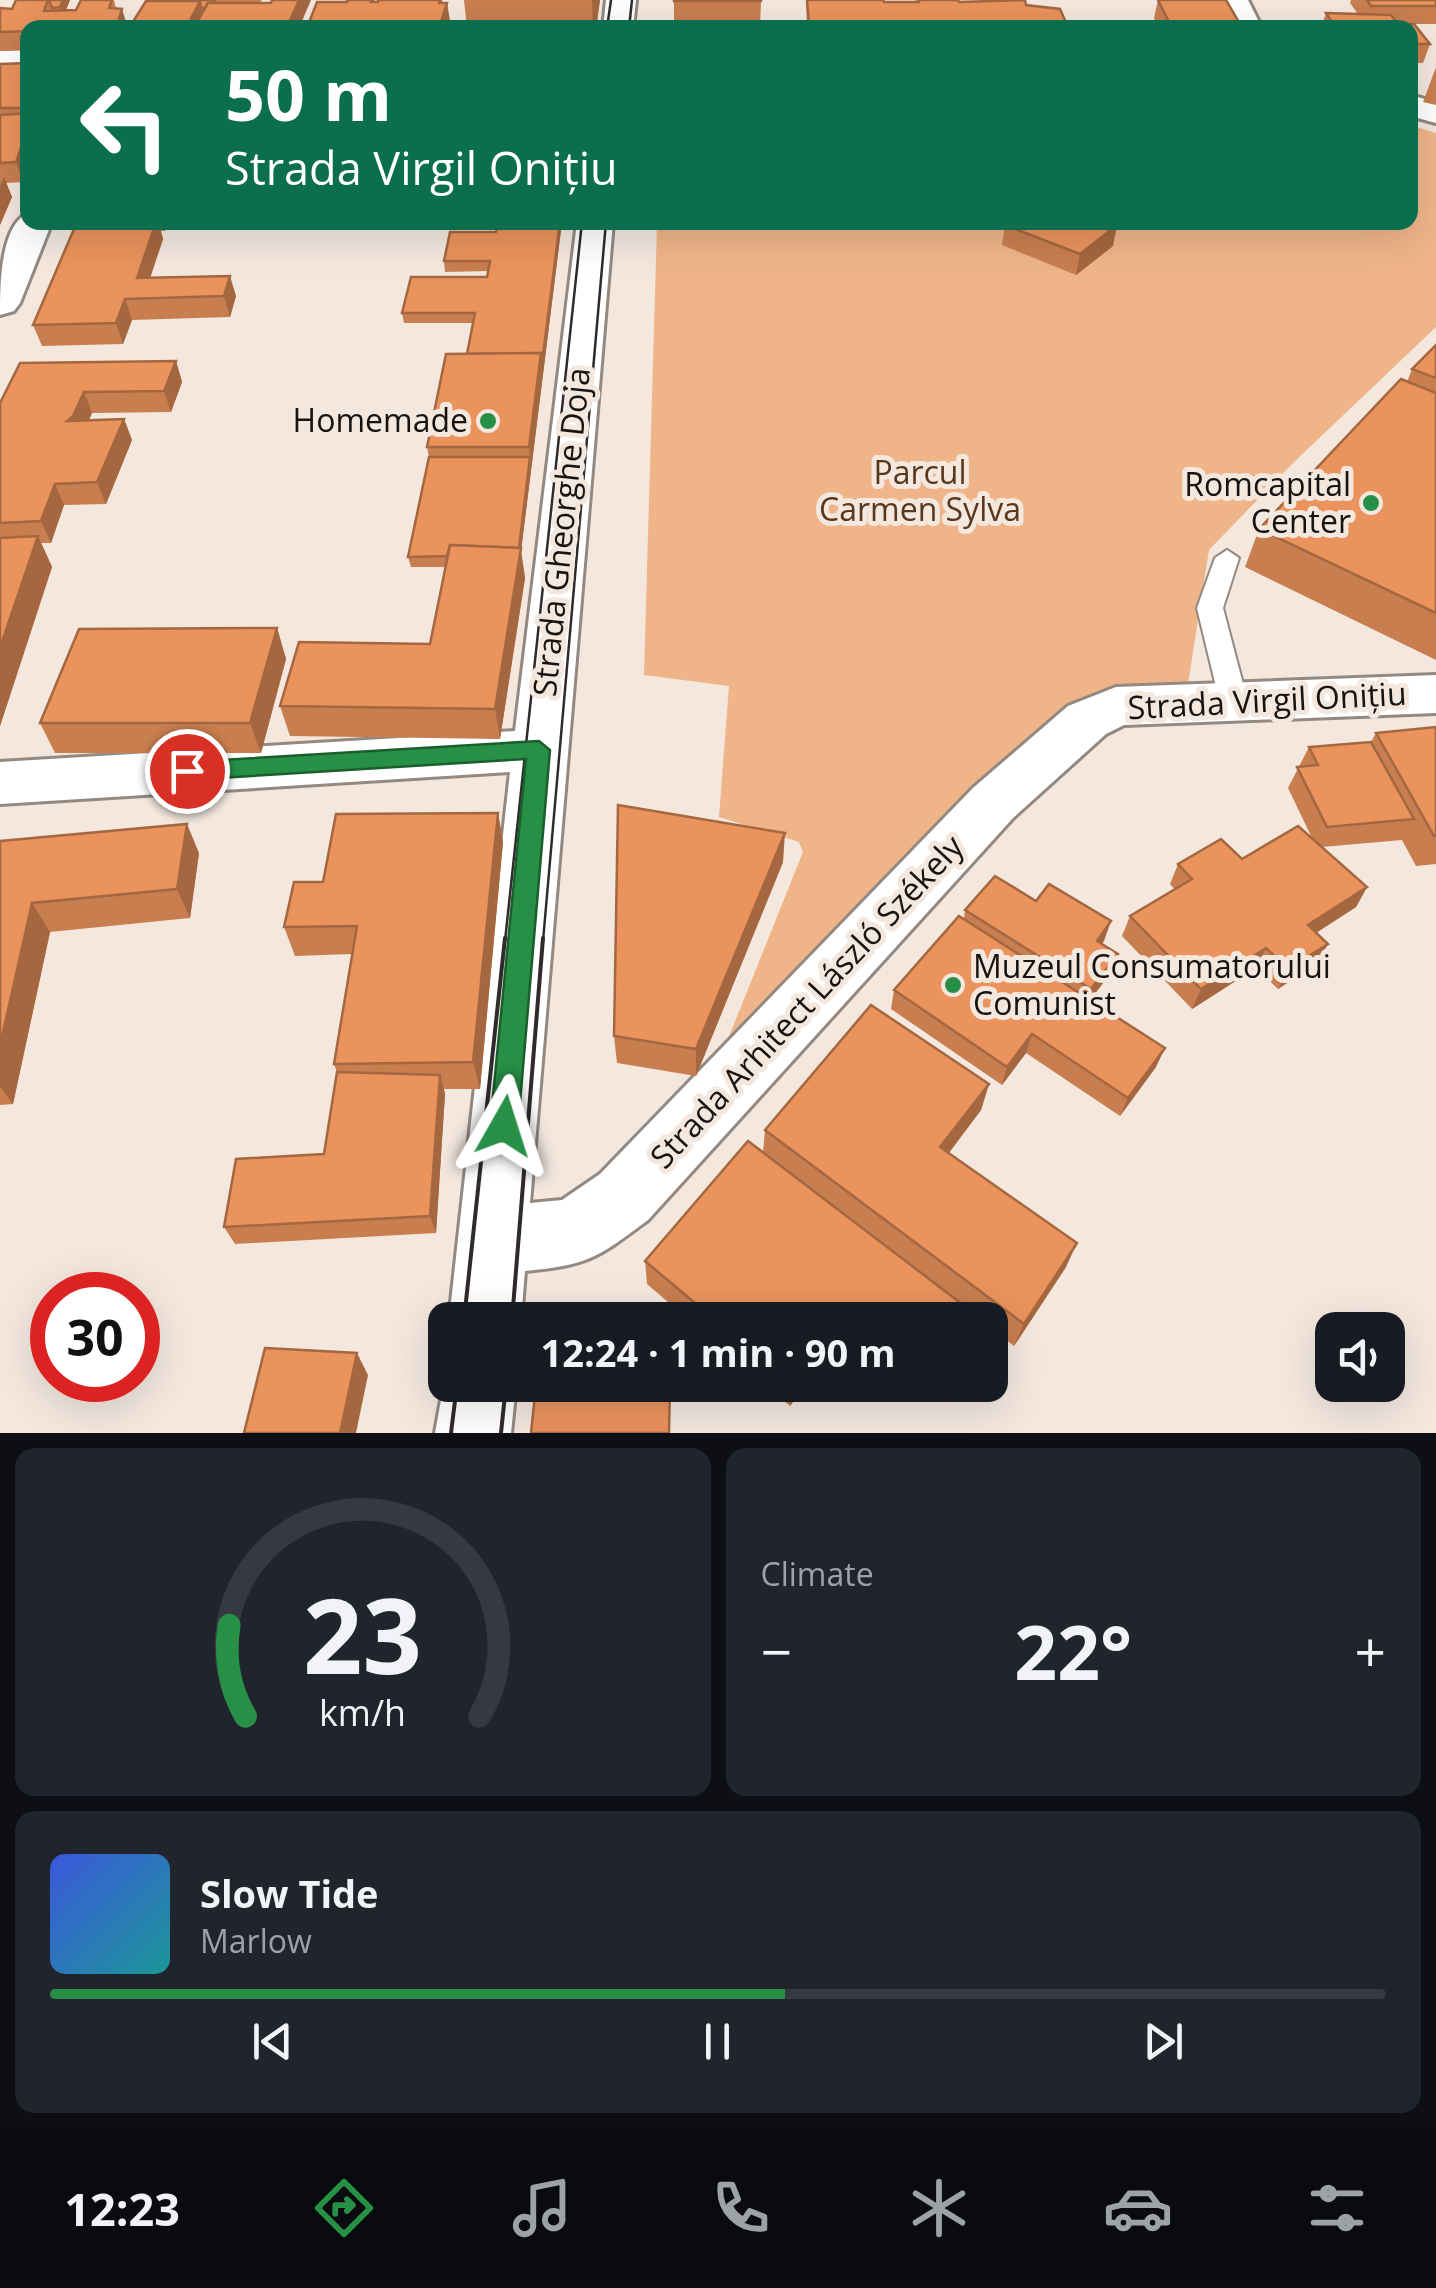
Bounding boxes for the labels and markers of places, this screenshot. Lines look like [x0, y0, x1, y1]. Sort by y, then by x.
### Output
place label: Homemade [293, 398, 468, 441]
marker: Homemade [477, 410, 499, 432]
place label: Romcapital Center [1184, 462, 1351, 542]
marker: Romcapital Center [1360, 492, 1382, 514]
pin [145, 729, 230, 814]
place label: Muzeul Consumatorului Comunist [973, 944, 1331, 1024]
marker: Muzeul Consumatorului Comunist [942, 974, 964, 996]

